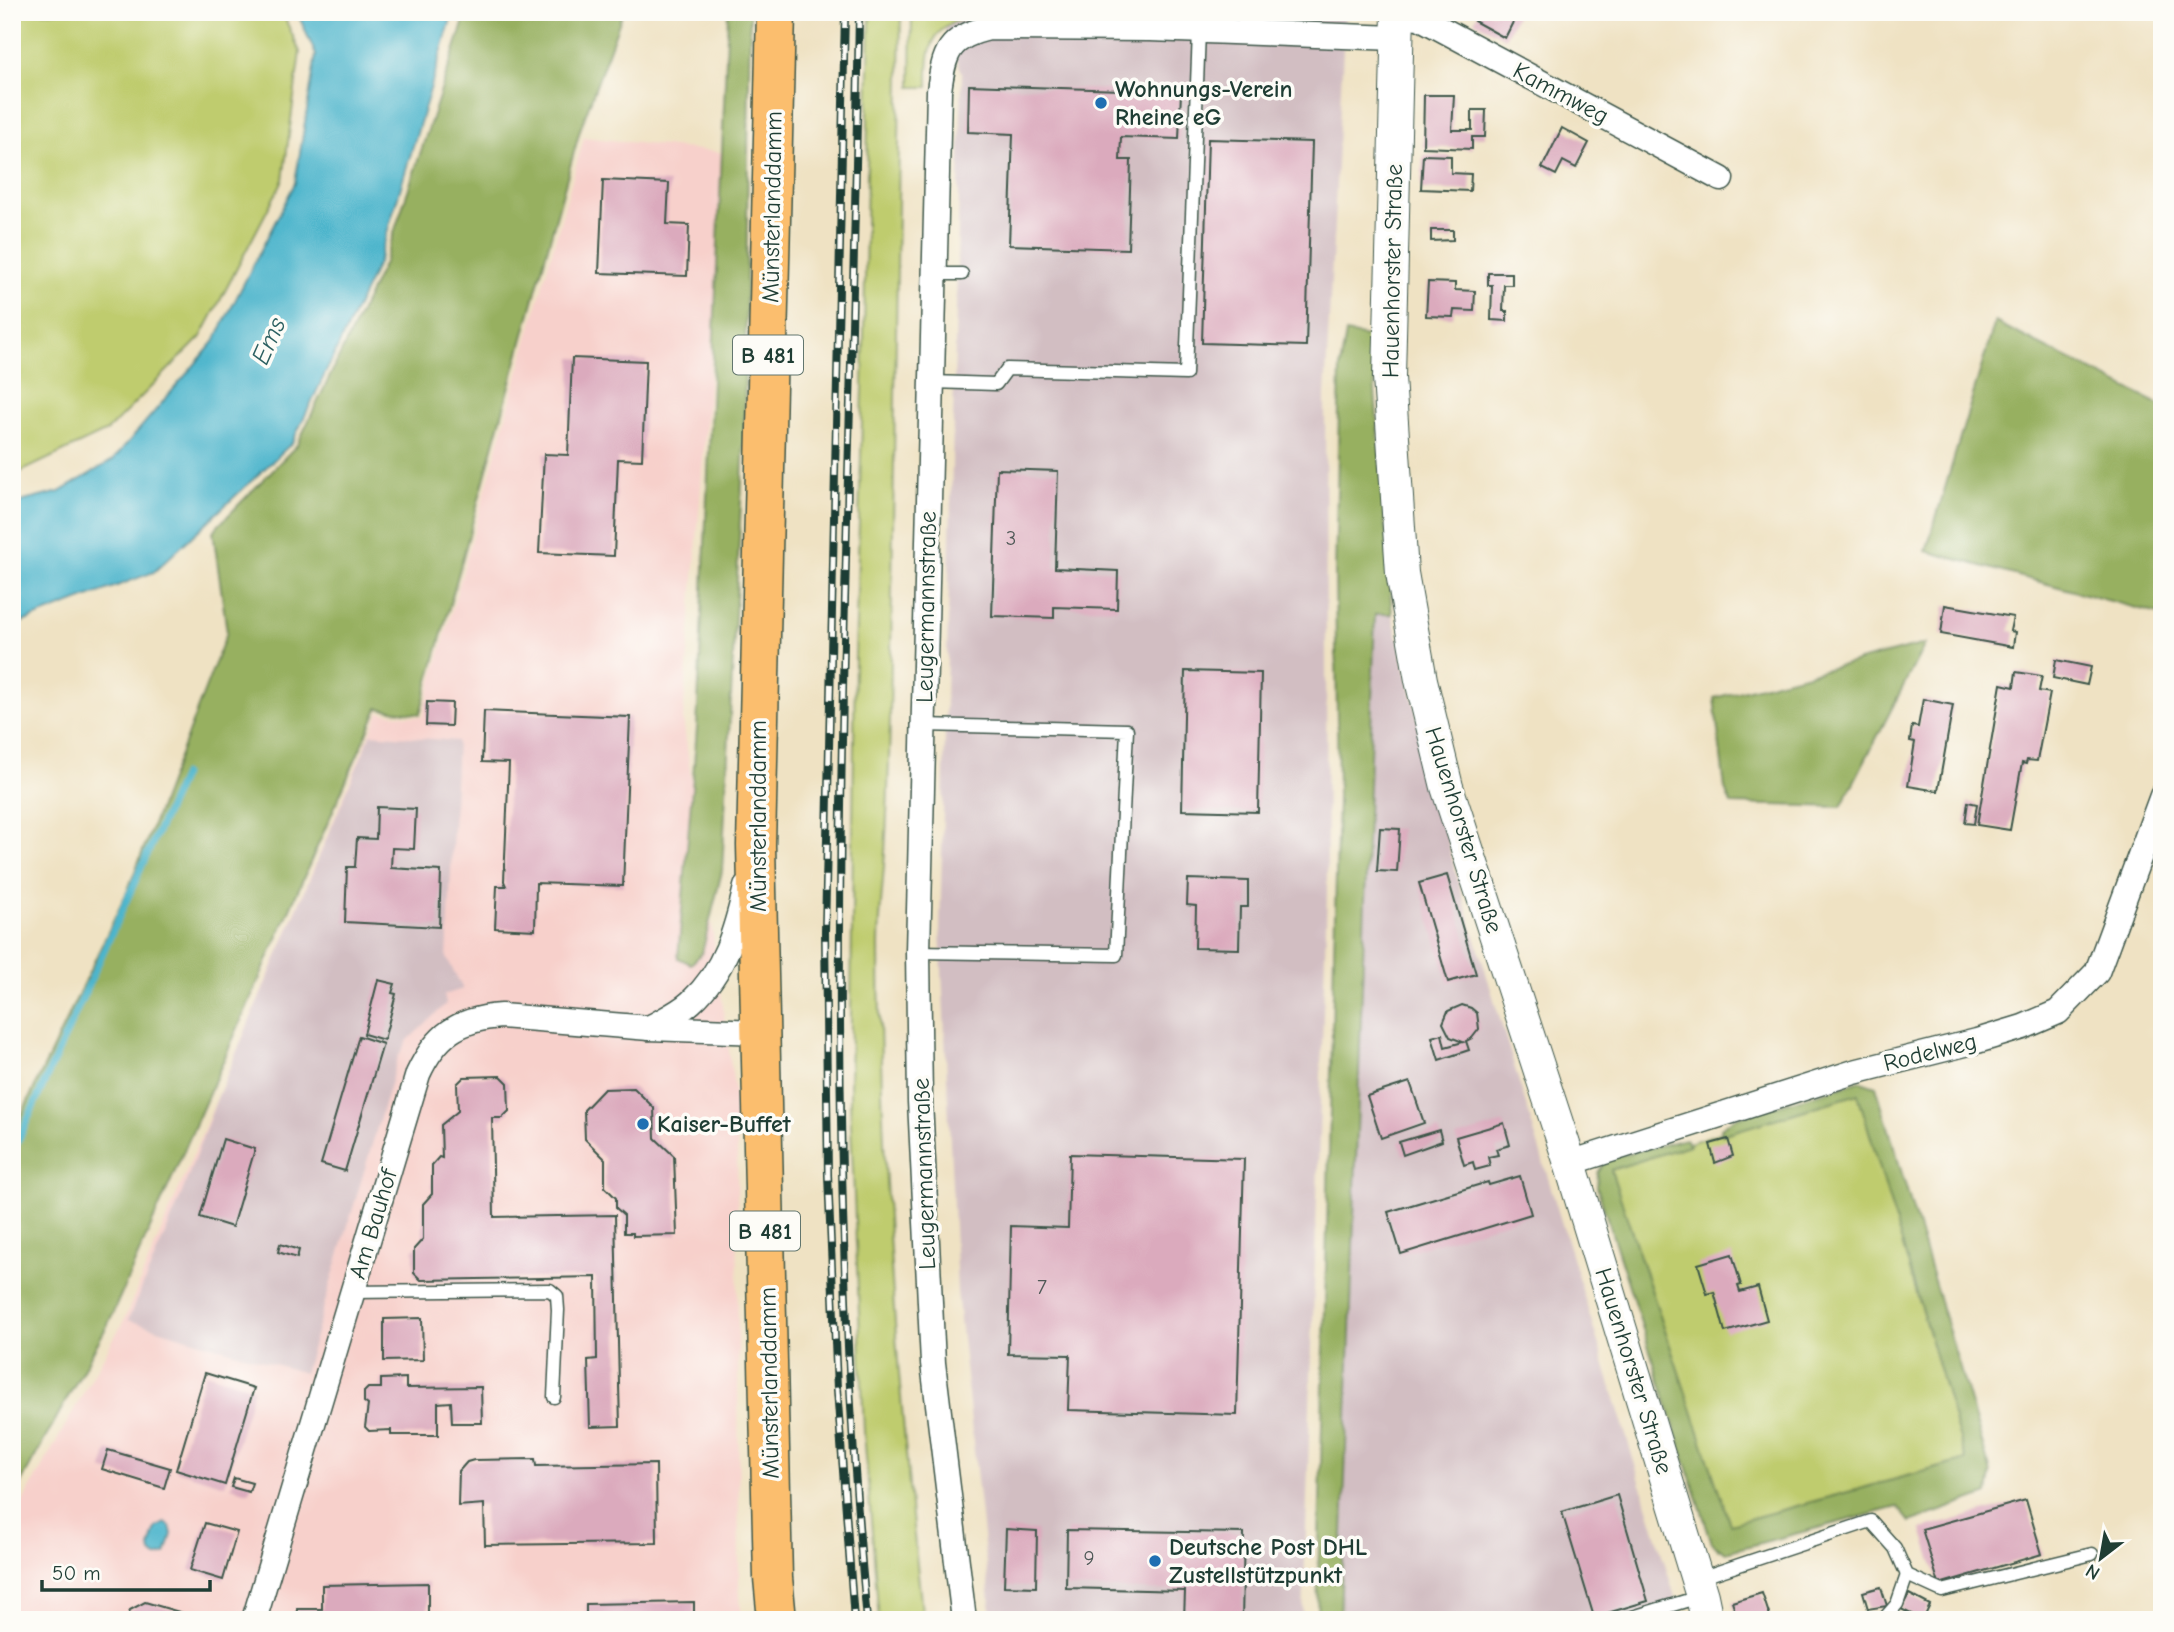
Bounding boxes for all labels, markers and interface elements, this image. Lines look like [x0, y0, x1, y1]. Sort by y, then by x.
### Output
street label: Kammweg [1508, 56, 1614, 130]
place label: Wohnungs-Verein Rheine eG [1115, 75, 1293, 131]
marker: Wohnungs-Verein Rheine eG [1093, 95, 1109, 111]
street label: Münsterlanddamm [756, 111, 788, 303]
street label: Hauenhorster Straße [1376, 164, 1408, 378]
water label: Ems [246, 313, 293, 369]
road number: B 481 [733, 336, 803, 374]
street label: Leugermannstraße [910, 511, 942, 703]
house number: 3 [1006, 526, 1016, 550]
street label: Münsterlanddamm [744, 720, 772, 912]
street label: Hauenhorster Straße [1419, 723, 1509, 937]
street label: Rodelweg [1880, 1027, 1980, 1077]
street label: Leugermannstraße [907, 1078, 941, 1270]
place label: Kaiser-Buffet [657, 1110, 792, 1138]
marker: Kaiser-Buffet [635, 1116, 651, 1132]
street label: Am Bauhof [343, 1164, 403, 1282]
road number: B 481 [730, 1212, 800, 1250]
street label: Hauenhorster Straße [1589, 1264, 1679, 1478]
house number: 7 [1037, 1275, 1047, 1299]
street label: Münsterlanddamm [753, 1287, 785, 1479]
north arrow [2066, 1524, 2136, 1594]
place label: Deutsche Post DHL Zustellstützpunkt [1169, 1533, 1367, 1589]
house number: 9 [1083, 1546, 1095, 1570]
scale bar [42, 1548, 210, 1592]
marker: Deutsche Post DHL Zustellstützpunkt [1147, 1553, 1163, 1569]
text: N [2082, 1559, 2104, 1584]
text: 50 m [52, 1561, 101, 1585]

